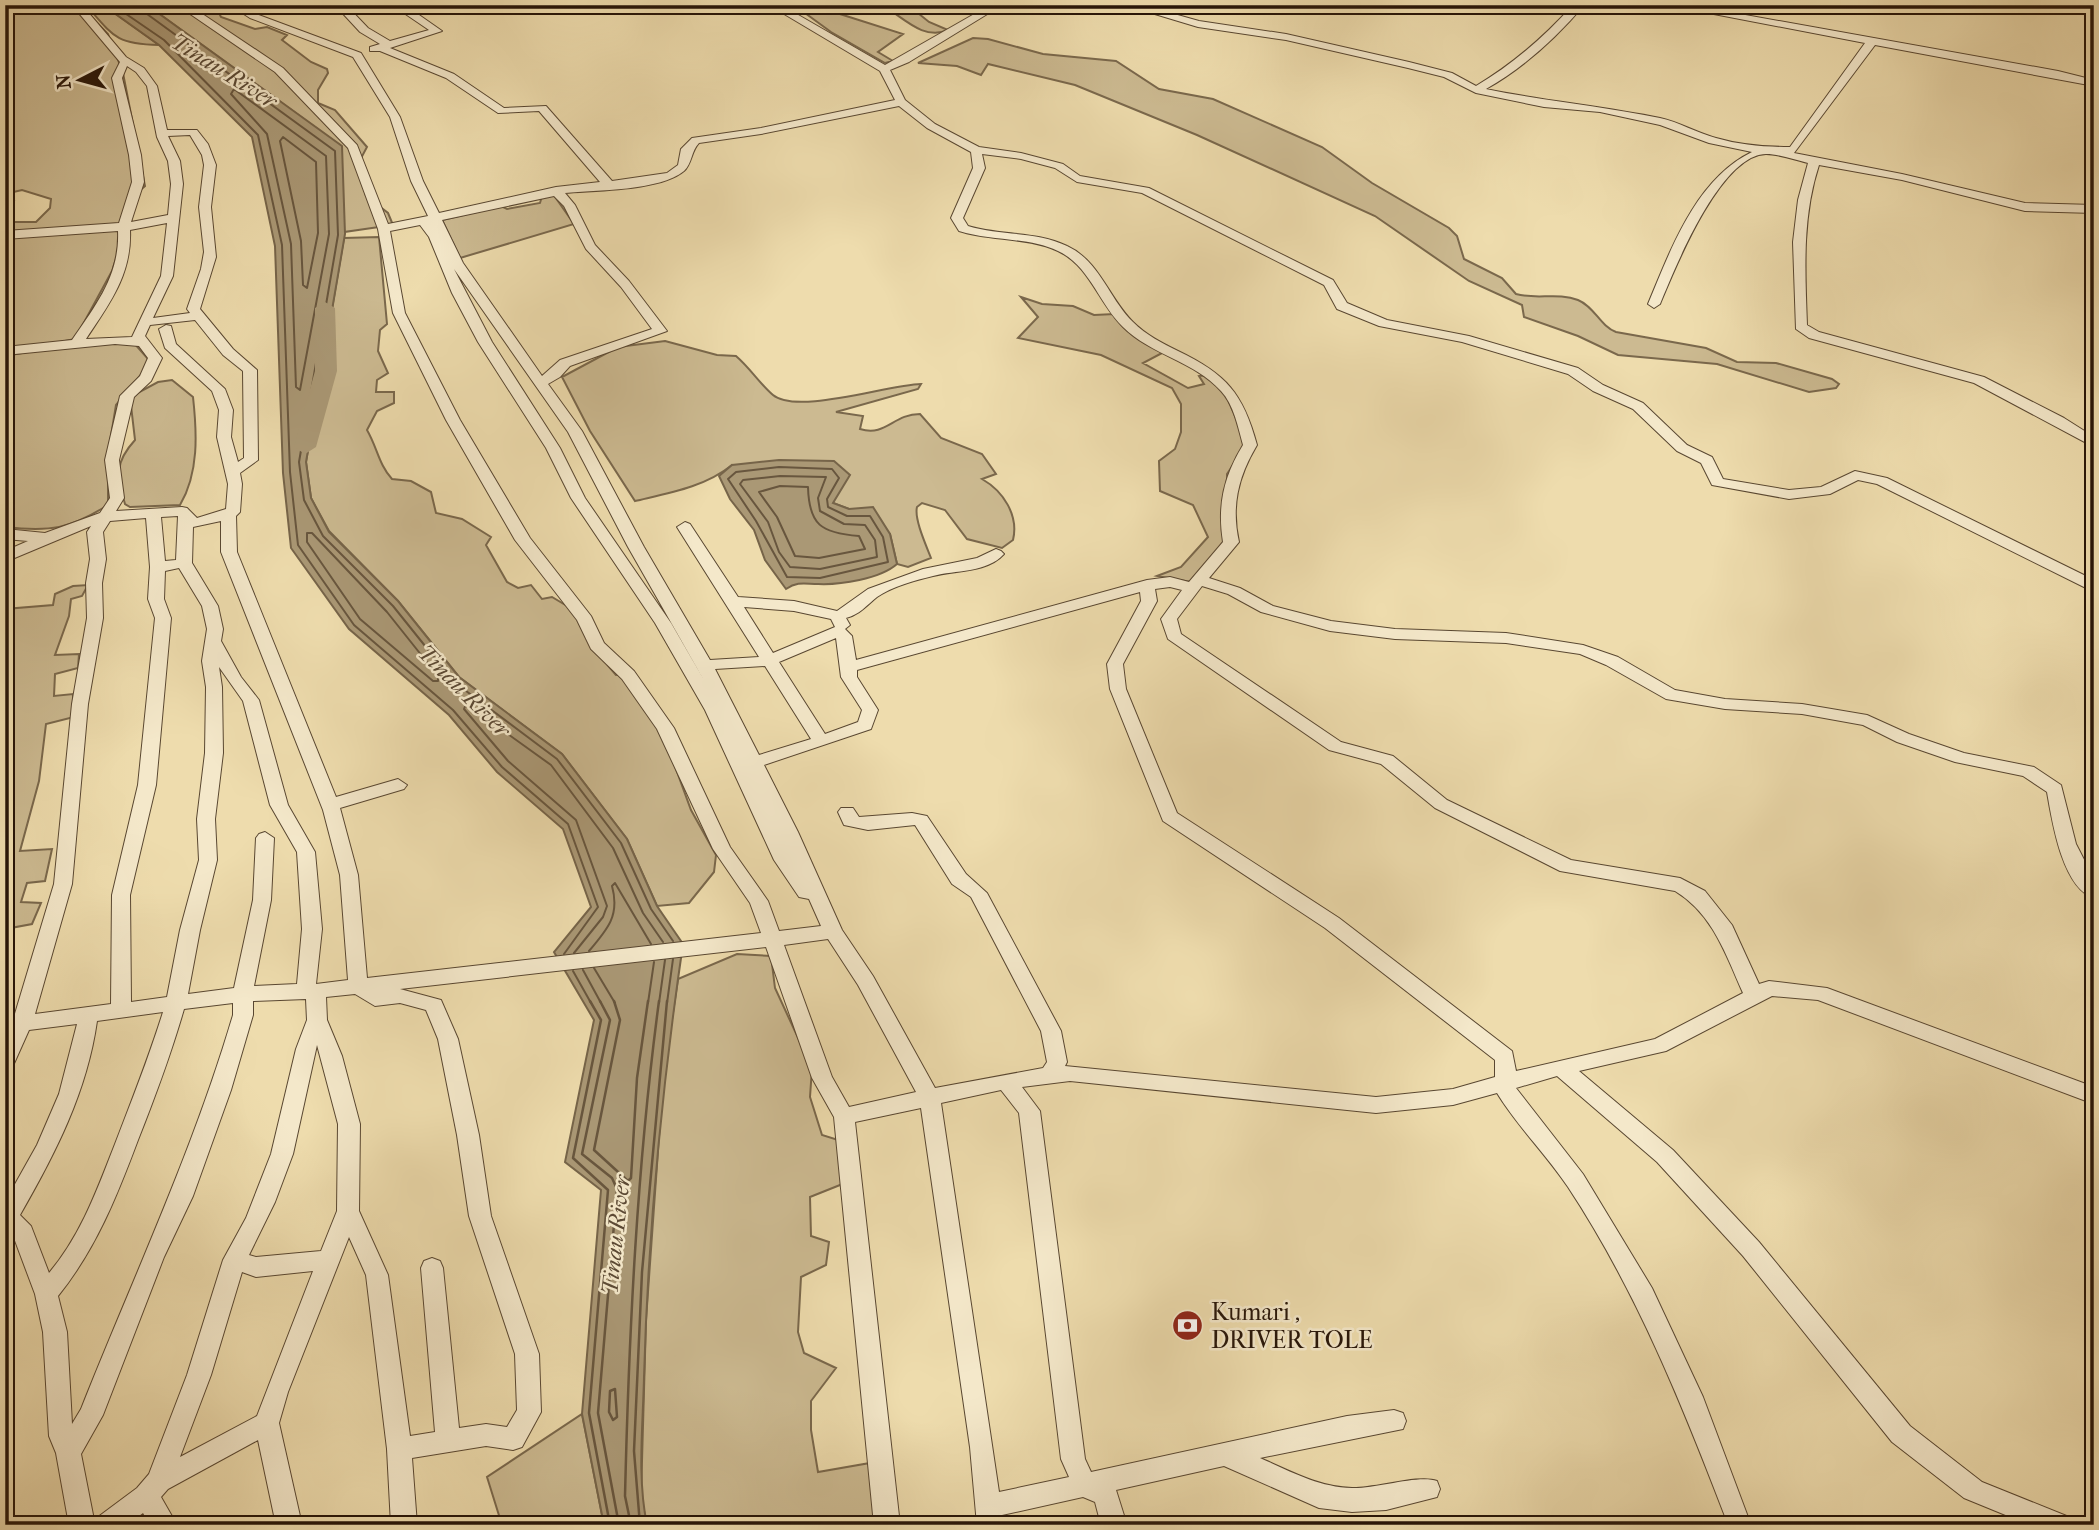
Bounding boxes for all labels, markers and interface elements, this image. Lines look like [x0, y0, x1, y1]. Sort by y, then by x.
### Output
water label: Tinau River [166, 28, 283, 115]
north arrow [46, 46, 116, 116]
text: N [52, 73, 76, 90]
water label: Tinau River [412, 639, 517, 744]
water label: Tinau River [596, 1172, 636, 1296]
place label: Kumari , DRIVER TOLE [1211, 1298, 1373, 1354]
bank icon: Kumari , DRIVER TOLE [1171, 1309, 1205, 1343]

